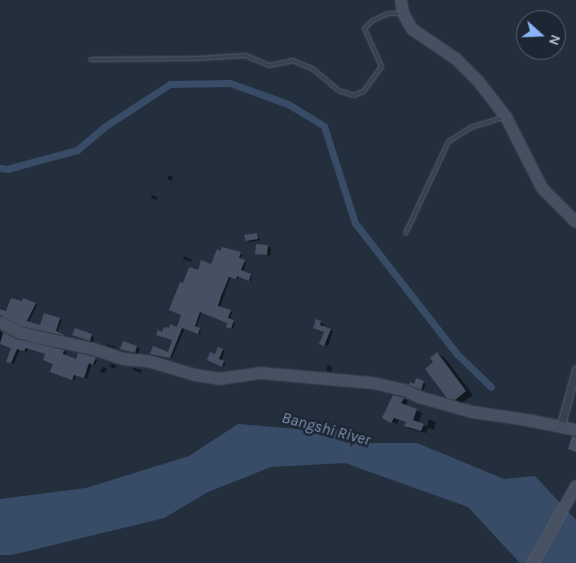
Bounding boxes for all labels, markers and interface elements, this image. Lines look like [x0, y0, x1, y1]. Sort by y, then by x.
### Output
north arrow [516, 10, 566, 60]
text: N [545, 32, 564, 48]
water label: Bangshi River [280, 408, 372, 450]

